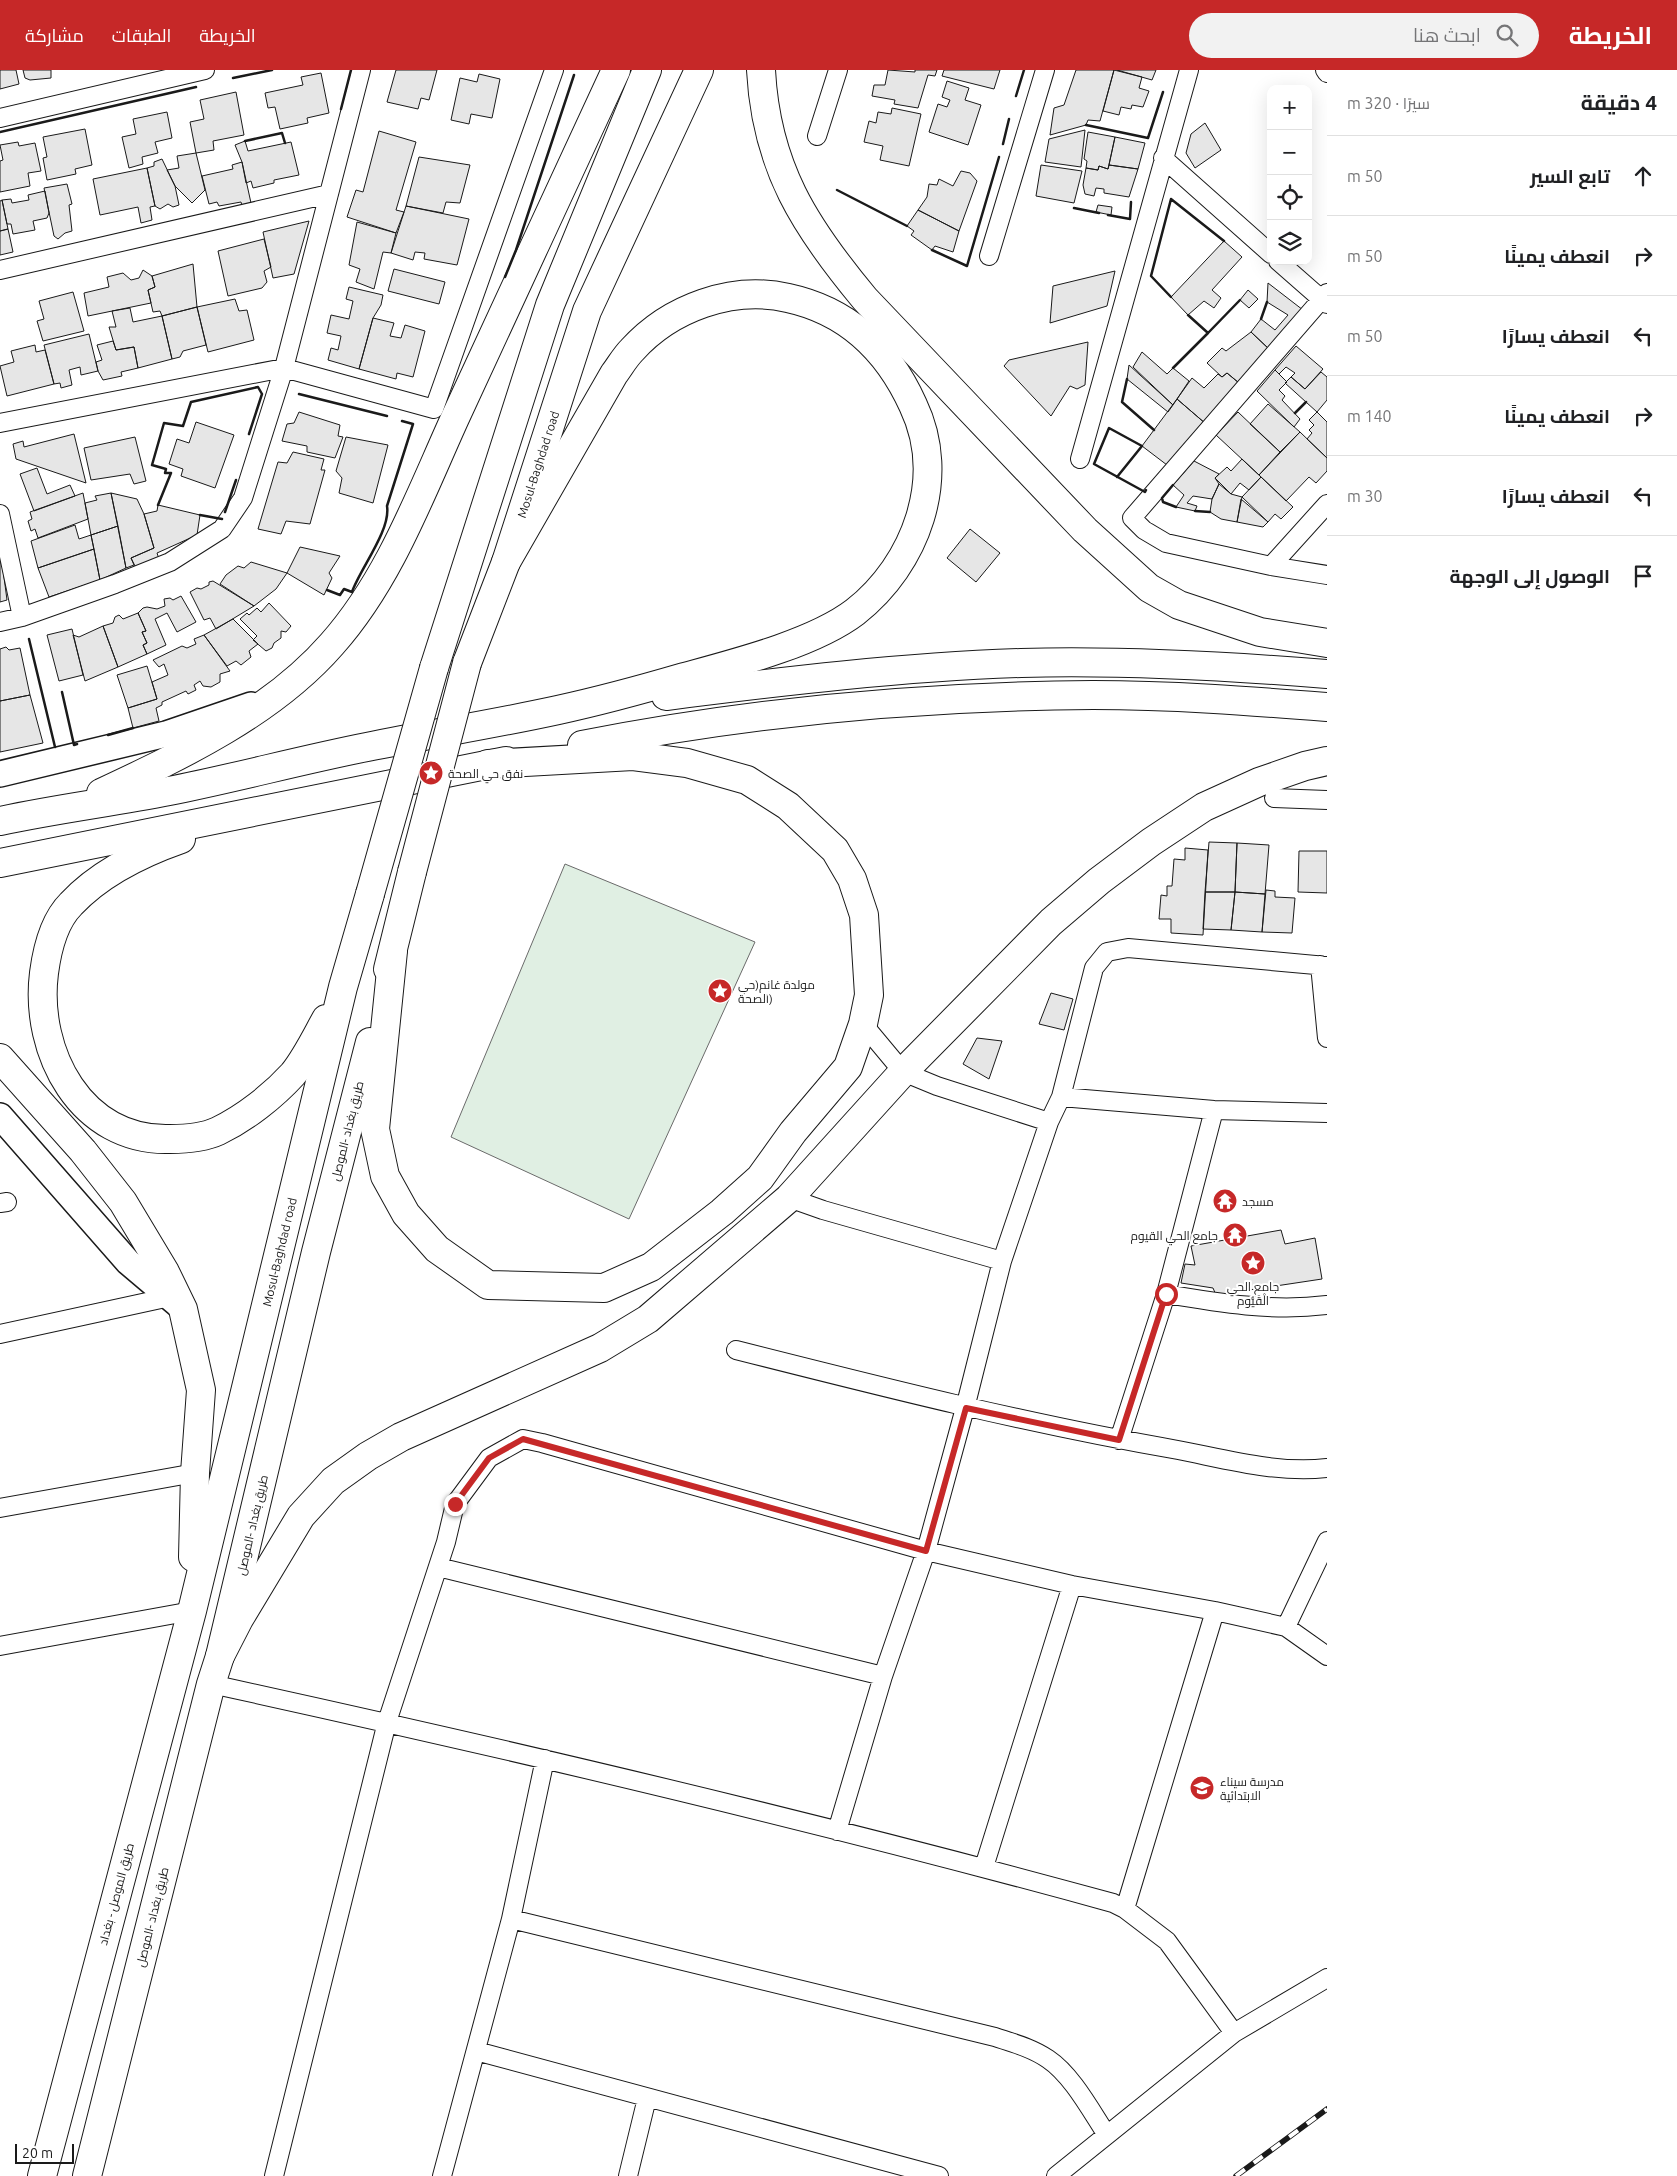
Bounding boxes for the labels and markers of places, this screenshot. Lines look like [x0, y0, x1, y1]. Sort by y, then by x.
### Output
place icon: نفق حي الصحة [418, 760, 444, 786]
place label: نفق حي الصحة [448, 767, 523, 784]
place icon: مولدة غانم(حي الصحة) [707, 978, 733, 1004]
place label: مولدة غانم(حي الصحة) [738, 978, 815, 1006]
temple icon: مسجد [1212, 1188, 1238, 1214]
place label: مسجد [1242, 1195, 1274, 1209]
temple icon: جامع الحي القيوم [1222, 1222, 1248, 1248]
place label: جامع الحي القيوم [1130, 1229, 1218, 1246]
place icon: جامع الحي الْقَيُّوم [1240, 1250, 1266, 1276]
place label: جامع الحي الْقَيُّوم [1227, 1280, 1279, 1309]
school or university icon: مدرسة سيناء الابتدائية [1189, 1775, 1215, 1801]
place label: مدرسة سيناء الابتدائية [1220, 1775, 1284, 1803]

